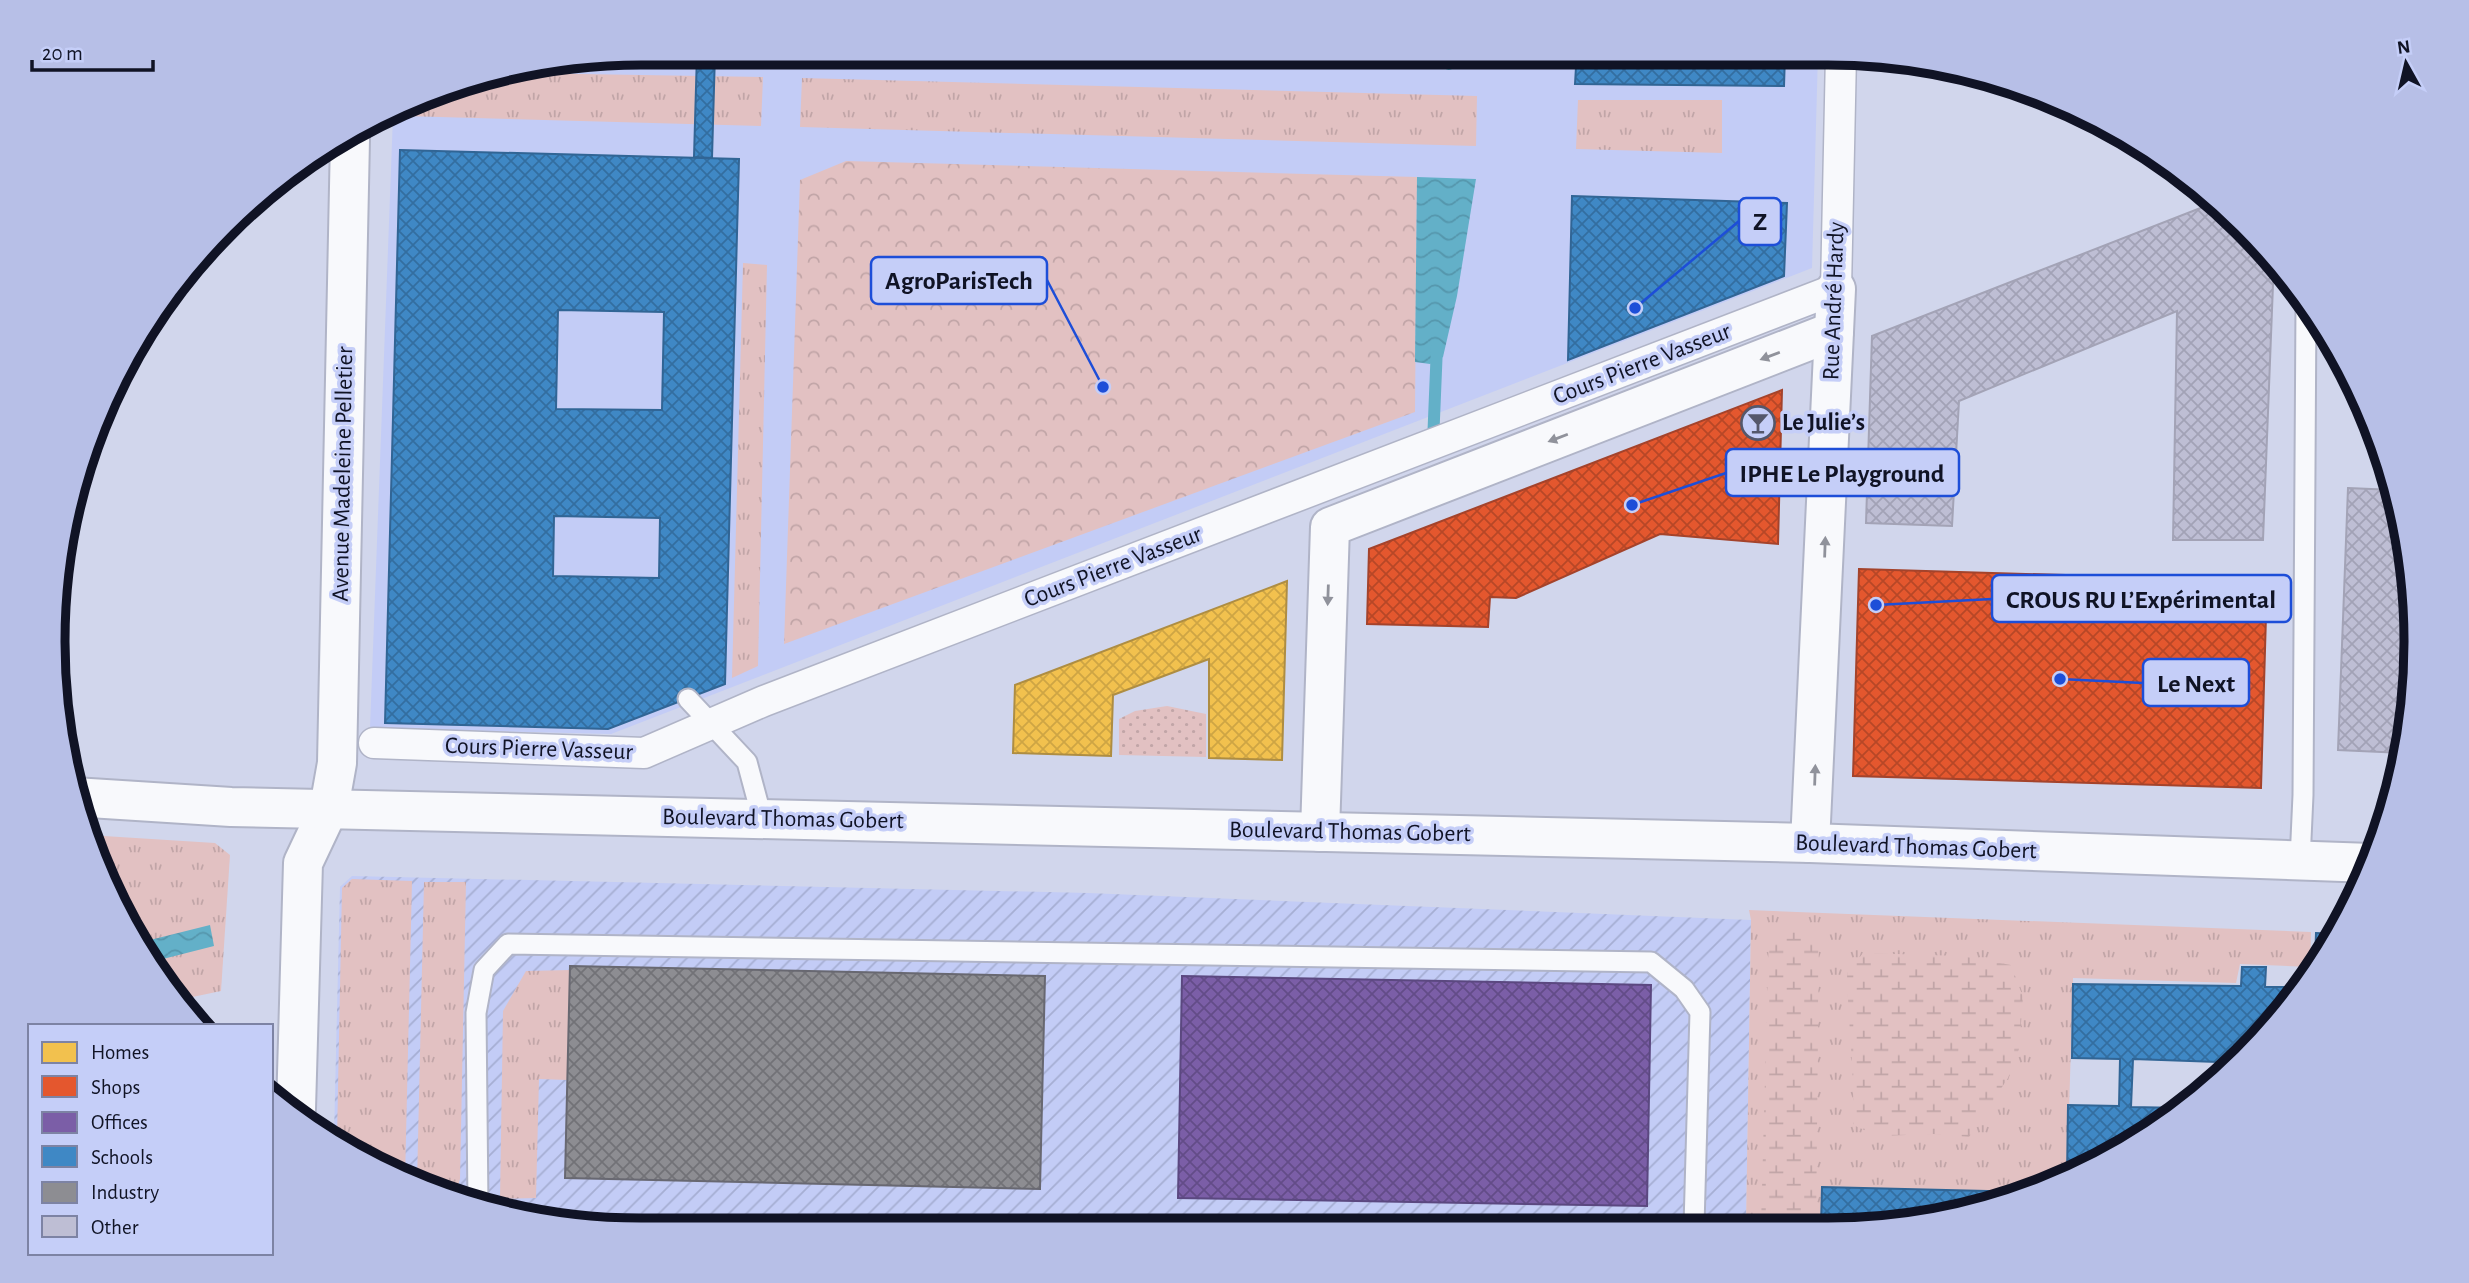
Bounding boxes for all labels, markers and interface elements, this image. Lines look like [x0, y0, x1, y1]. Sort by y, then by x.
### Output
scale bar [32, 28, 152, 72]
north arrow [2371, 28, 2441, 98]
text: N [2396, 37, 2412, 58]
text: 20 m [42, 43, 83, 64]
callout: Z [1739, 198, 1781, 245]
text: Z [1753, 209, 1767, 235]
street label: Rue André Hardy [1819, 221, 1849, 381]
callout: AgroParisTech [871, 257, 1047, 304]
text: AgroParisTech [885, 268, 1033, 294]
street label: Cours Pierre Vasseur [1550, 319, 1734, 409]
street label: Avenue Madeleine Pelletier [329, 346, 357, 602]
one-way arrow [1760, 350, 1781, 361]
bar icon: Le Julie’s [1739, 404, 1777, 442]
place label: Le Julie’s [1782, 411, 1865, 435]
one-way arrow [1548, 433, 1569, 444]
callout: IPHE Le Playground [1726, 449, 1959, 496]
text: IPHE Le Playground [1740, 461, 1945, 487]
street label: Cours Pierre Vasseur [1021, 522, 1205, 612]
one-way arrow [1819, 536, 1830, 558]
callout: CROUS RU L’Expérimental [1992, 575, 2291, 622]
one-way arrow [1322, 584, 1333, 606]
text: CROUS RU L’Expérimental [2006, 587, 2276, 613]
callout: Le Next [2143, 659, 2249, 706]
text: Le Next [2157, 671, 2235, 697]
street label: Cours Pierre Vasseur [445, 734, 634, 764]
one-way arrow [1809, 764, 1820, 786]
street label: Boulevard Thomas Gobert [662, 805, 904, 833]
street label: Boulevard Thomas Gobert [1229, 818, 1471, 846]
street label: Boulevard Thomas Gobert [1795, 831, 2037, 863]
legend [28, 1024, 273, 1255]
text: Homes [91, 1042, 149, 1063]
text: Shops [91, 1077, 140, 1098]
text: Offices [91, 1112, 148, 1133]
text: Schools [91, 1147, 153, 1168]
text: Industry [91, 1182, 159, 1203]
text: Other [91, 1217, 139, 1238]

